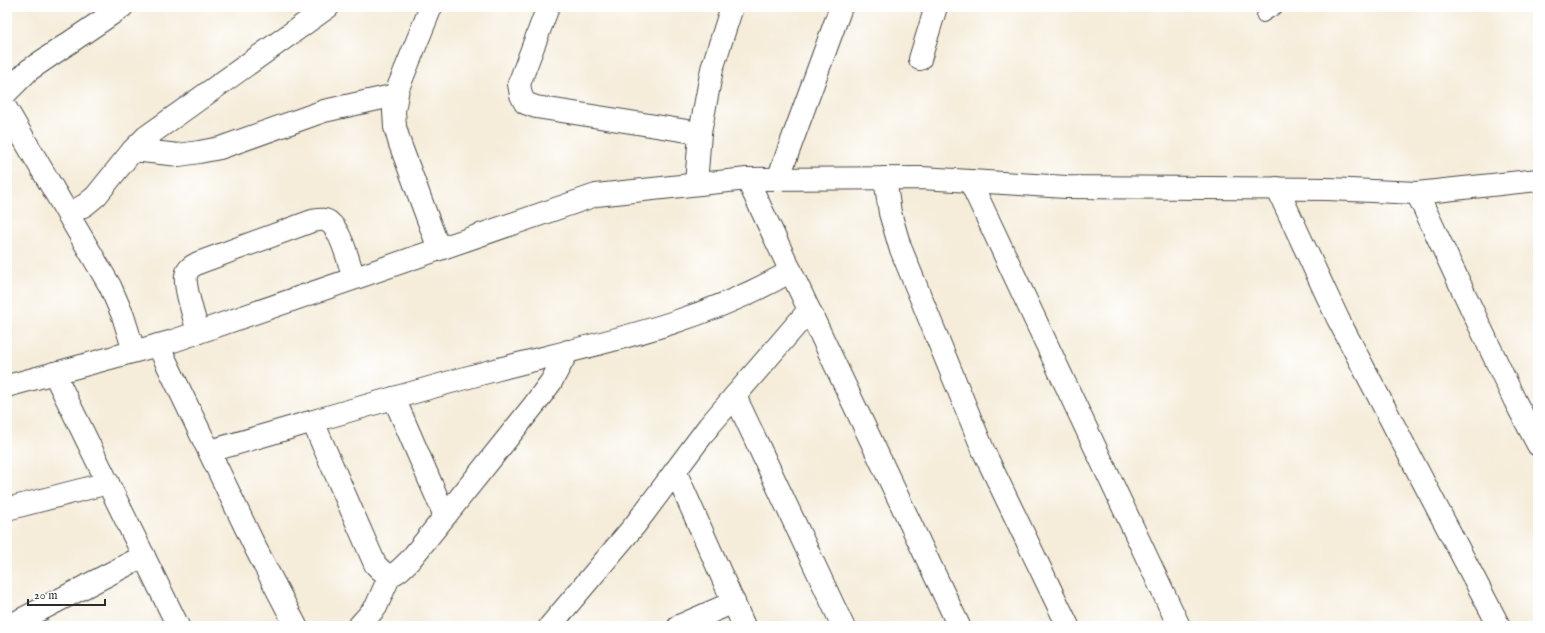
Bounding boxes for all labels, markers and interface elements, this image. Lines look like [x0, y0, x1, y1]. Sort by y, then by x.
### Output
scale bar [28, 581, 105, 607]
text: 20 m [34, 588, 57, 603]

